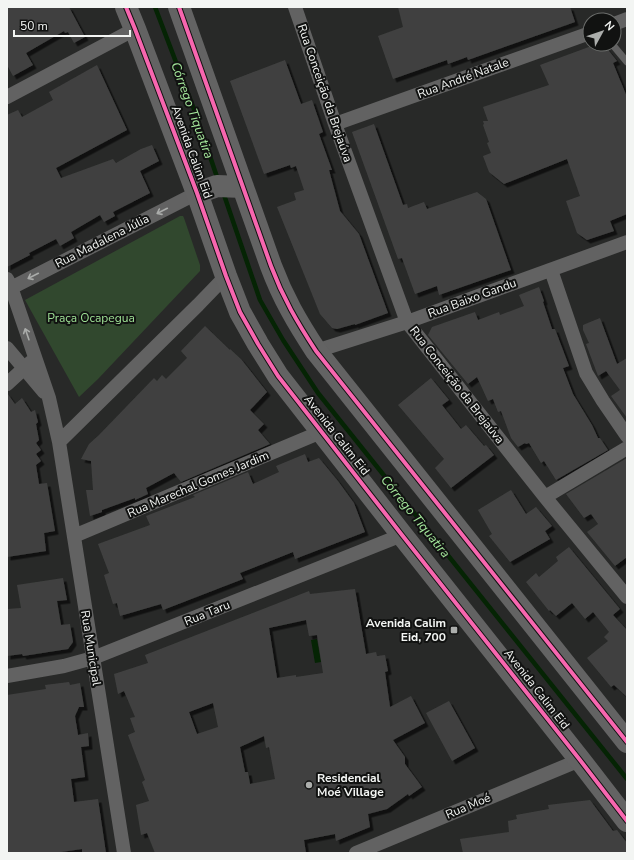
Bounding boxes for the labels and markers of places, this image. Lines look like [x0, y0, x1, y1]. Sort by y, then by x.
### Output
place label: Avenida Calim Eid, 700 [366, 615, 446, 645]
marker: Avenida Calim Eid, 700 [449, 625, 459, 635]
place label: Residencial Moé Village [317, 770, 384, 800]
marker: Residencial Moé Village [304, 780, 314, 790]

